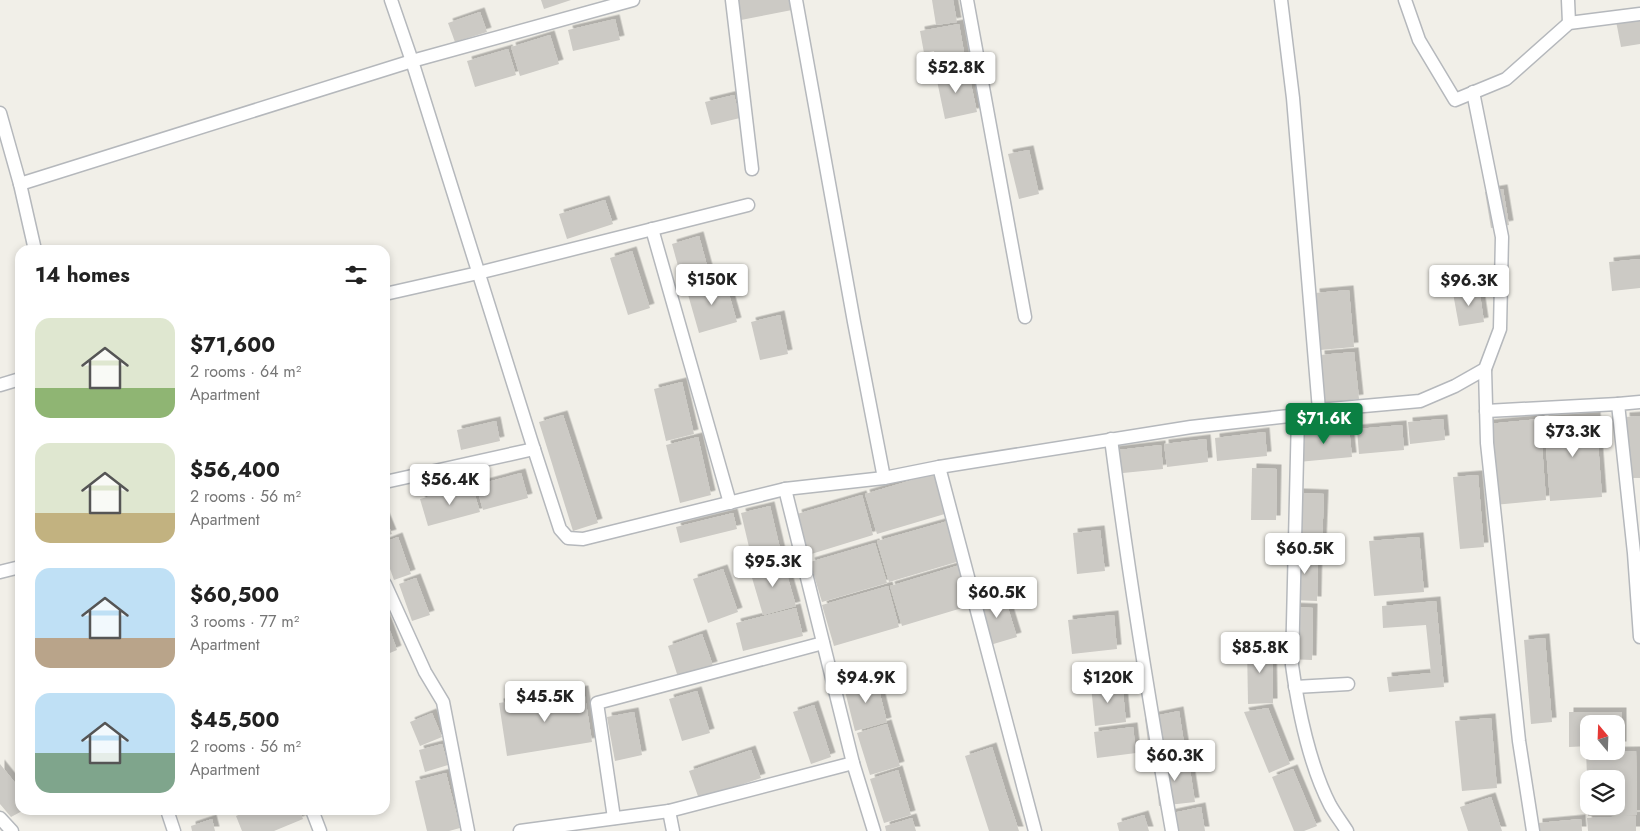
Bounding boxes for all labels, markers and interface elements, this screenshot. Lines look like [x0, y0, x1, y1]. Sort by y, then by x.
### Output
pin: $52.8K [915, 52, 997, 94]
text: $52.8K [927, 56, 985, 79]
text: 14 homes [35, 260, 130, 290]
icon: filters [342, 261, 370, 289]
pin: $150K [677, 264, 747, 306]
pin: $96.3K [1428, 264, 1510, 307]
text: $150K [687, 268, 737, 291]
text: $96.3K [1440, 269, 1498, 292]
text: $71,600 [190, 330, 275, 360]
icon: home [75, 338, 135, 398]
text: 2 rooms · 64 m² [190, 360, 301, 383]
text: Apartment [190, 383, 260, 406]
pin: $71.6K [1283, 402, 1365, 445]
text: $71.6K [1297, 407, 1351, 430]
pin: $73.3K [1532, 416, 1614, 458]
text: $73.3K [1545, 420, 1601, 443]
text: $56,400 [190, 455, 280, 485]
icon: home [75, 463, 135, 523]
pin: $56.4K [409, 464, 491, 506]
text: $56.4K [421, 468, 479, 491]
text: 2 rooms · 56 m² [190, 485, 301, 508]
text: Apartment [190, 508, 260, 531]
pin: $60.5K [1264, 532, 1346, 575]
text: $60.5K [1276, 537, 1334, 560]
pin: $95.3K [732, 546, 814, 588]
text: $95.3K [744, 550, 802, 573]
pin: $60.5K [956, 576, 1038, 619]
text: $60,500 [190, 580, 279, 610]
text: $60.5K [968, 581, 1026, 604]
icon: home [75, 588, 135, 648]
text: 3 rooms · 77 m² [190, 610, 299, 633]
pin: $85.8K [1219, 632, 1301, 674]
text: Apartment [190, 633, 260, 656]
text: $85.8K [1232, 636, 1288, 659]
pin: $94.9K [825, 662, 907, 704]
pin: $120K [1073, 662, 1143, 704]
text: $94.9K [837, 666, 895, 689]
text: $120K [1083, 666, 1133, 689]
pin: $45.5K [504, 680, 586, 723]
text: $45.5K [516, 685, 574, 708]
text: $45,500 [190, 705, 279, 735]
icon: home [75, 713, 135, 773]
north arrow [1580, 715, 1625, 760]
map controls [1580, 715, 1625, 815]
text: 2 rooms · 56 m² [190, 735, 301, 758]
pin: $60.3K [1134, 740, 1216, 782]
text: $60.3K [1146, 744, 1204, 767]
text: Apartment [190, 758, 260, 781]
button: layers [1580, 770, 1625, 815]

